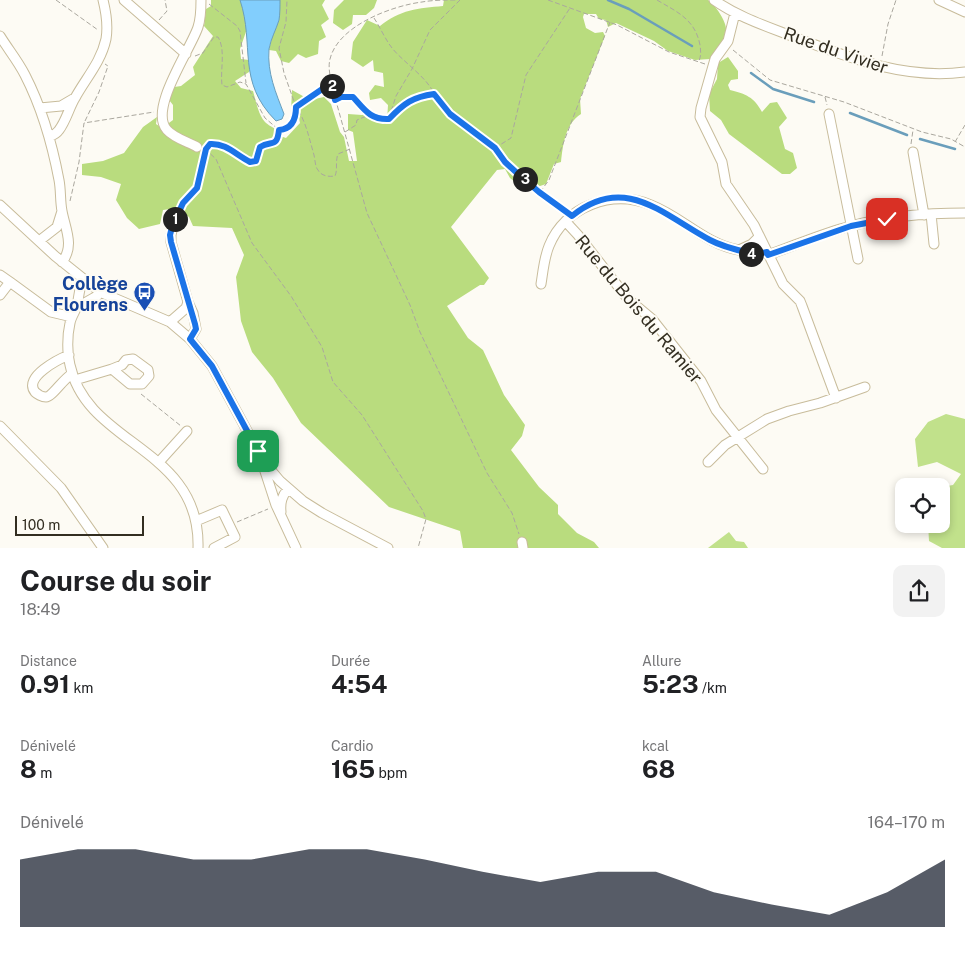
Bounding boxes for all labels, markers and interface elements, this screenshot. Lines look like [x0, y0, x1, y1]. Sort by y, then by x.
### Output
street label: Rue du Vivier [781, 22, 891, 78]
pin: 2 [320, 74, 344, 98]
text: 2 [328, 78, 337, 94]
pin: 3 [512, 166, 538, 192]
text: 3 [521, 171, 530, 187]
pin [866, 198, 908, 240]
icon: check [873, 205, 901, 233]
pin: 1 [162, 206, 188, 232]
text: 1 [173, 211, 179, 227]
street label: Rue du Bois du Ramier [571, 231, 707, 387]
pin: 4 [738, 242, 764, 266]
text: 4 [747, 246, 756, 262]
place label: Collège Flourens [53, 273, 128, 315]
bus stop icon: Collège Flourens [132, 281, 156, 312]
pin [237, 430, 279, 472]
icon: arrive [244, 437, 272, 465]
map controls [895, 478, 950, 533]
button: locate [895, 478, 950, 533]
scale bar [15, 513, 144, 536]
text: 100 m [22, 517, 60, 533]
text: Course du soir [20, 564, 211, 597]
button: share [893, 565, 945, 617]
text: 18:49 [20, 600, 60, 619]
text: Distance [20, 653, 77, 669]
text: Durée [331, 653, 370, 669]
text: Allure [642, 653, 682, 669]
text: 0.91 [20, 669, 70, 699]
text: 4:54 [331, 669, 387, 699]
text: 5:23 [642, 669, 699, 699]
text: km [70, 680, 93, 696]
text: /km [699, 680, 727, 696]
text: Dénivelé [20, 738, 76, 754]
text: Cardio [331, 738, 373, 754]
text: kcal [642, 738, 669, 754]
text: 8 [20, 754, 37, 784]
text: 165 [331, 754, 375, 784]
text: 68 [642, 754, 675, 784]
text: m [37, 765, 52, 781]
text: bpm [375, 765, 407, 781]
text: Dénivelé [20, 813, 84, 832]
text: 164–170 m [868, 813, 945, 832]

